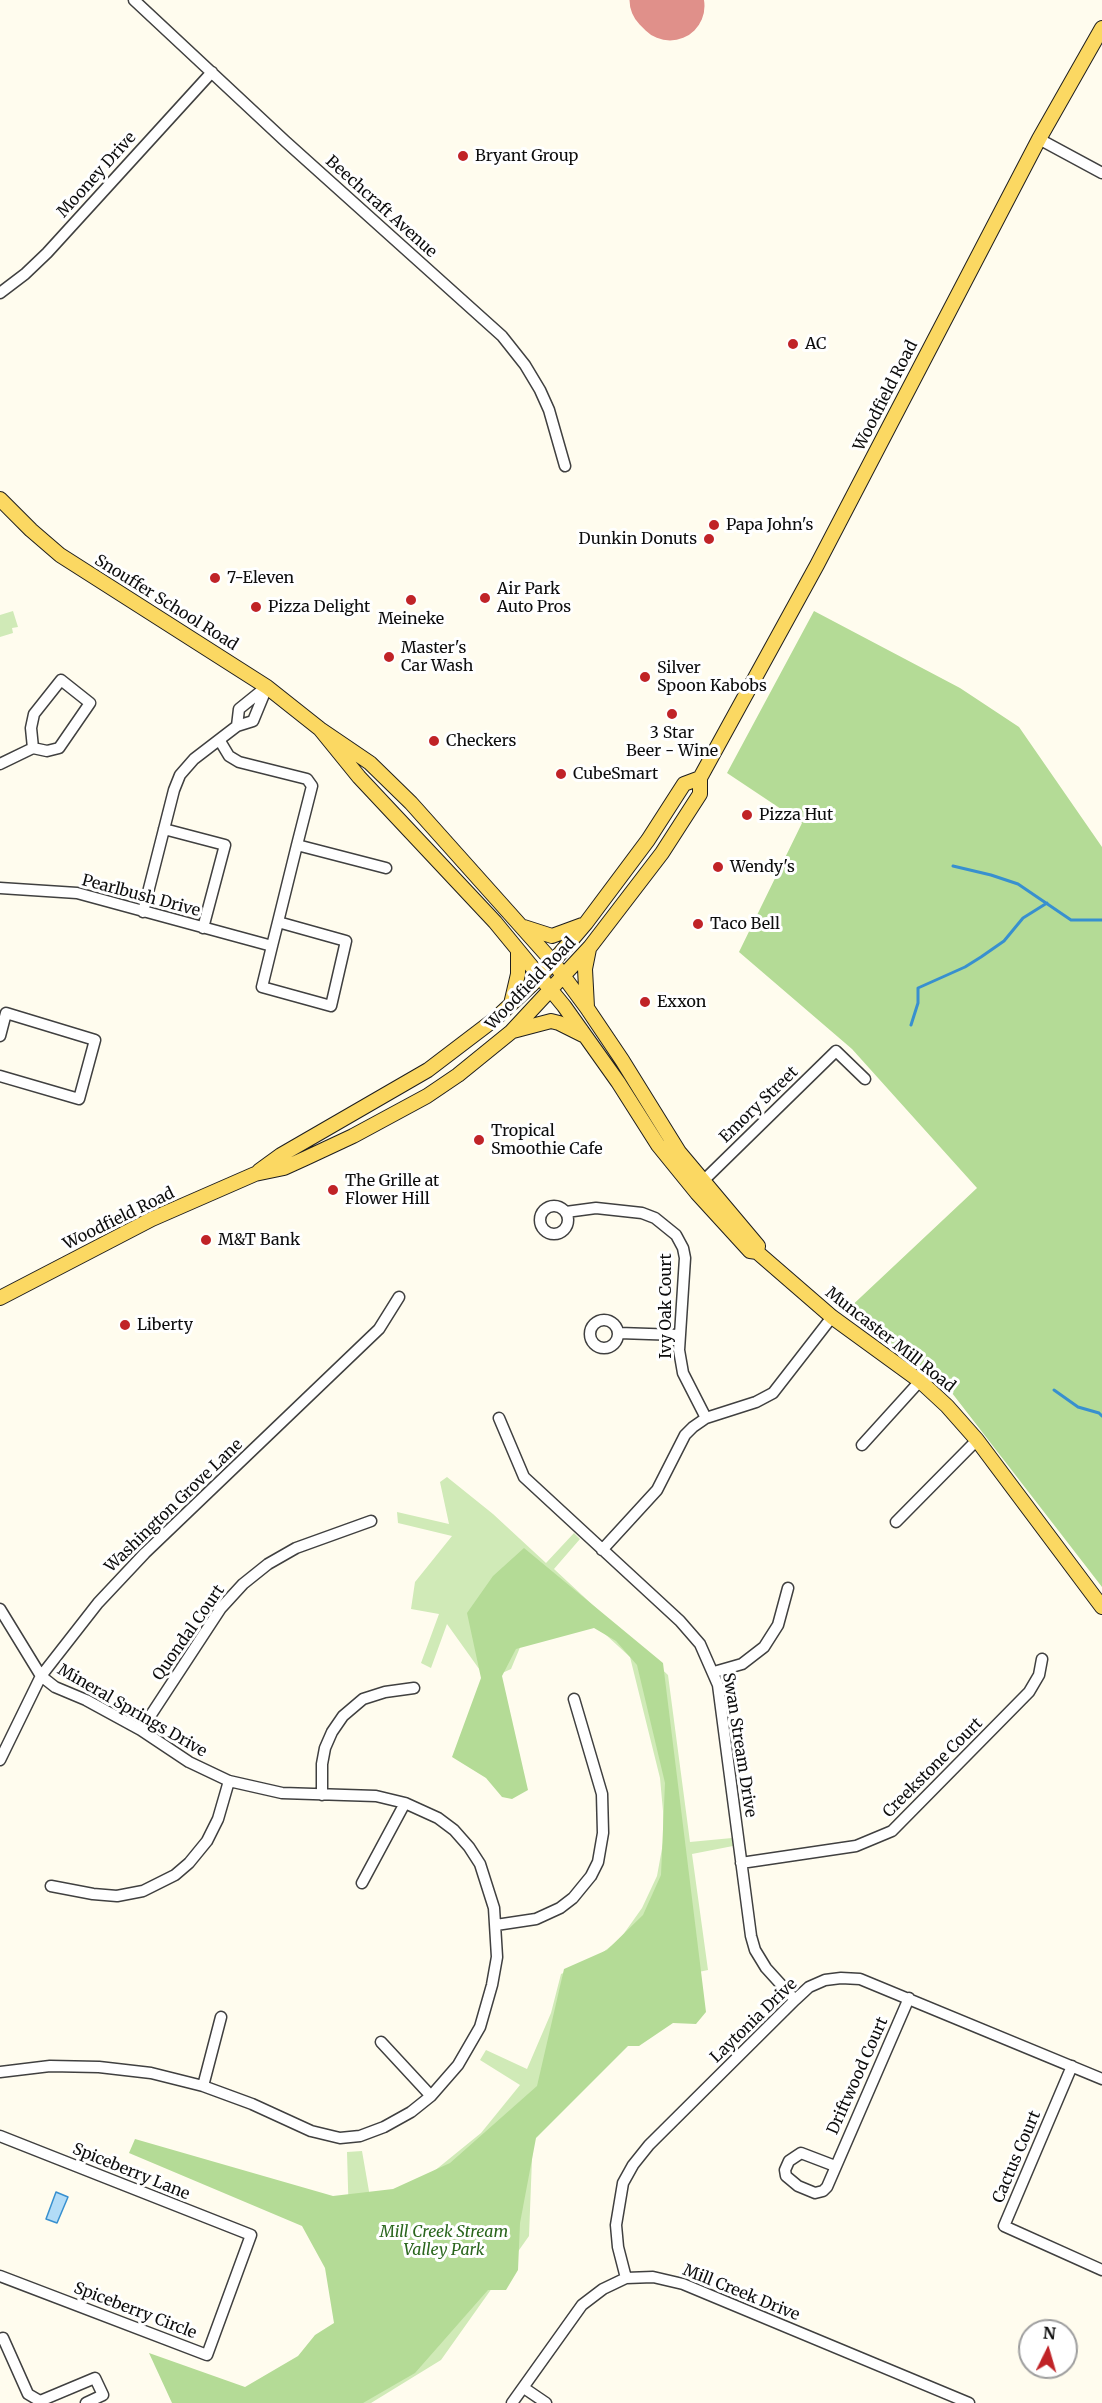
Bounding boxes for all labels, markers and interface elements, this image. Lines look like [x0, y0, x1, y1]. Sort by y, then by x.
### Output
street label: Mooney Drive [54, 128, 140, 222]
place label: Bryant Group [475, 146, 578, 166]
marker: Bryant Group [456, 149, 470, 163]
street label: Beechcraft Avenue [321, 152, 441, 262]
place label: AC [805, 334, 827, 354]
marker: AC [786, 337, 800, 351]
street label: Woodfield Road [850, 338, 922, 454]
place label: Papa John's [726, 515, 813, 535]
marker: Papa John's [707, 518, 721, 532]
place label: Dunkin Donuts [578, 529, 697, 549]
marker: Dunkin Donuts [702, 532, 716, 546]
street label: Snouffer School Road [91, 551, 241, 655]
place label: 7-Eleven [227, 568, 294, 588]
marker: 7-Eleven [208, 571, 222, 585]
place label: Air Park Auto Pros [497, 579, 571, 617]
marker: Air Park Auto Pros [478, 591, 492, 605]
marker: Meineke [404, 593, 418, 607]
place label: Pizza Delight [268, 597, 370, 617]
marker: Pizza Delight [249, 600, 263, 614]
place label: Meineke [378, 609, 444, 629]
place label: Master's Car Wash [401, 638, 473, 676]
marker: Master's Car Wash [382, 650, 396, 664]
place label: Silver Spoon Kabobs [657, 658, 767, 696]
marker: Silver Spoon Kabobs [638, 670, 652, 684]
marker: 3 Star Beer - Wine [665, 707, 679, 721]
place label: 3 Star Beer - Wine [626, 723, 718, 761]
place label: Checkers [446, 731, 516, 751]
marker: Checkers [427, 734, 441, 748]
place label: CubeSmart [573, 764, 658, 784]
marker: CubeSmart [554, 767, 568, 781]
place label: Pizza Hut [759, 805, 833, 825]
marker: Pizza Hut [740, 808, 754, 822]
place label: Wendy's [730, 857, 795, 877]
marker: Wendy's [711, 860, 725, 874]
street label: Pearlbush Drive [80, 871, 202, 921]
place label: Taco Bell [710, 914, 780, 934]
marker: Taco Bell [691, 917, 705, 931]
street label: Woodfield Road [482, 934, 580, 1034]
place label: Exxon [657, 992, 706, 1012]
marker: Exxon [638, 995, 652, 1009]
street label: Emory Street [716, 1063, 802, 1147]
place label: Tropical Smoothie Cafe [491, 1121, 603, 1159]
marker: Tropical Smoothie Cafe [472, 1133, 486, 1147]
place label: The Grille at Flower Hill [345, 1171, 439, 1209]
marker: The Grille at Flower Hill [326, 1183, 340, 1197]
street label: Woodfield Road [60, 1184, 178, 1254]
place label: M&T Bank [218, 1230, 300, 1250]
marker: M&T Bank [199, 1233, 213, 1247]
street label: Ivy Oak Court [656, 1253, 676, 1359]
street label: Muncaster Mill Road [821, 1283, 959, 1397]
place label: Liberty [137, 1315, 193, 1335]
marker: Liberty [118, 1318, 132, 1332]
street label: Washington Grove Lane [101, 1435, 247, 1577]
street label: Quondal Court [149, 1582, 229, 1684]
street label: Mineral Springs Drive [54, 1660, 210, 1762]
street label: Swan Stream Drive [718, 1671, 760, 1819]
street label: Creekstone Court [879, 1714, 987, 1822]
street label: Laytonia Drive [707, 1975, 801, 2067]
street label: Driftwood Court [824, 2014, 892, 2138]
street label: Cactus Court [989, 2108, 1045, 2206]
street label: Spiceberry Lane [70, 2140, 192, 2204]
park label: Mill Creek Stream Valley Park [380, 2222, 508, 2260]
street label: Mill Creek Drive [680, 2261, 802, 2325]
street label: Spiceberry Circle [71, 2279, 199, 2343]
north arrow [1018, 2319, 1078, 2379]
text: N [1042, 2323, 1057, 2344]

